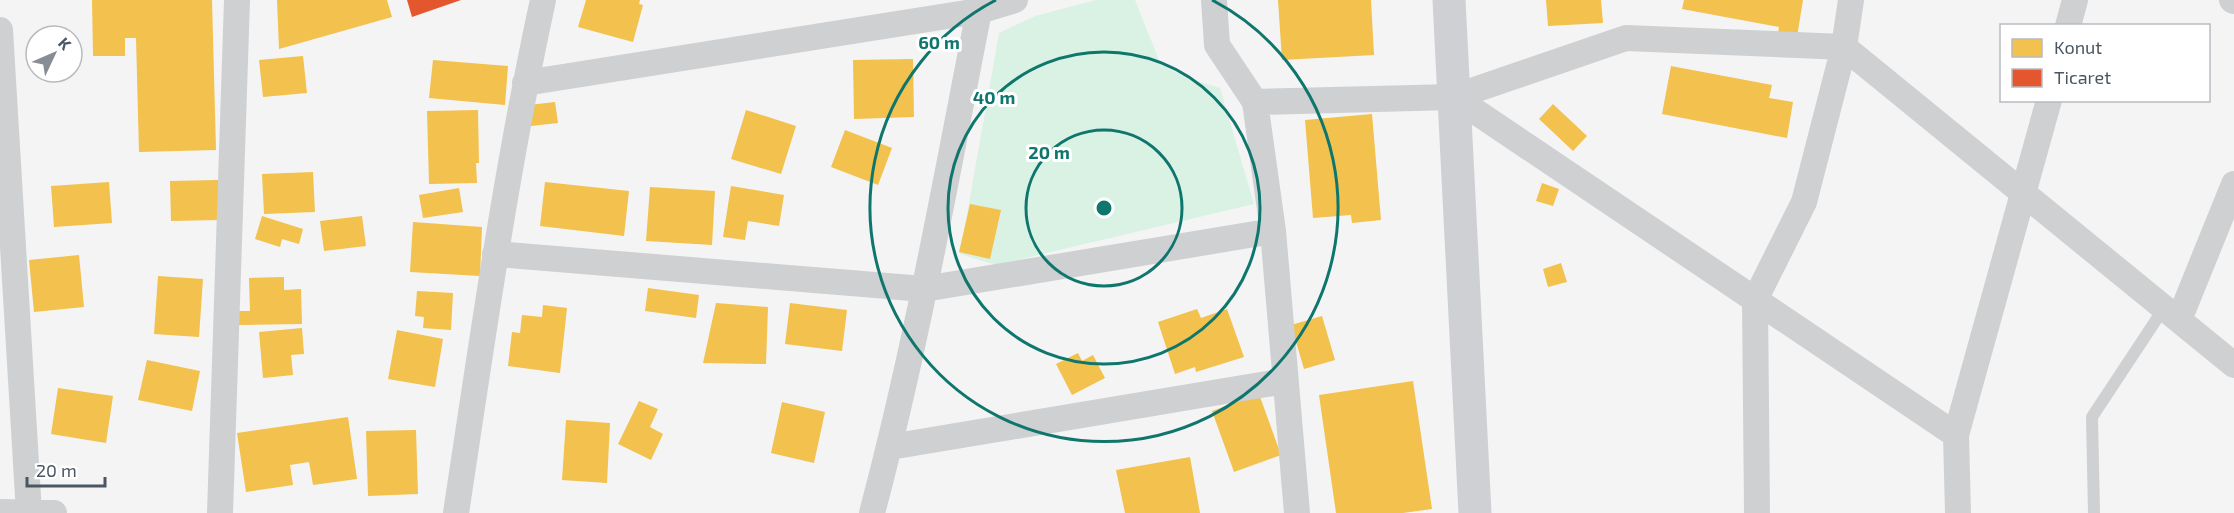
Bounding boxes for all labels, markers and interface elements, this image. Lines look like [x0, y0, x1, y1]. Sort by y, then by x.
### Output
north arrow [24, 24, 84, 84]
legend [2000, 24, 2210, 102]
text: 60 m [918, 31, 960, 53]
text: K [55, 33, 76, 54]
text: Konut [2054, 36, 2102, 58]
text: Ticaret [2054, 66, 2111, 88]
text: 40 m [973, 86, 1015, 108]
text: 20 m [1028, 141, 1070, 163]
centre of rings [1094, 198, 1114, 218]
scale bar [27, 450, 105, 488]
text: 20 m [36, 459, 77, 481]

